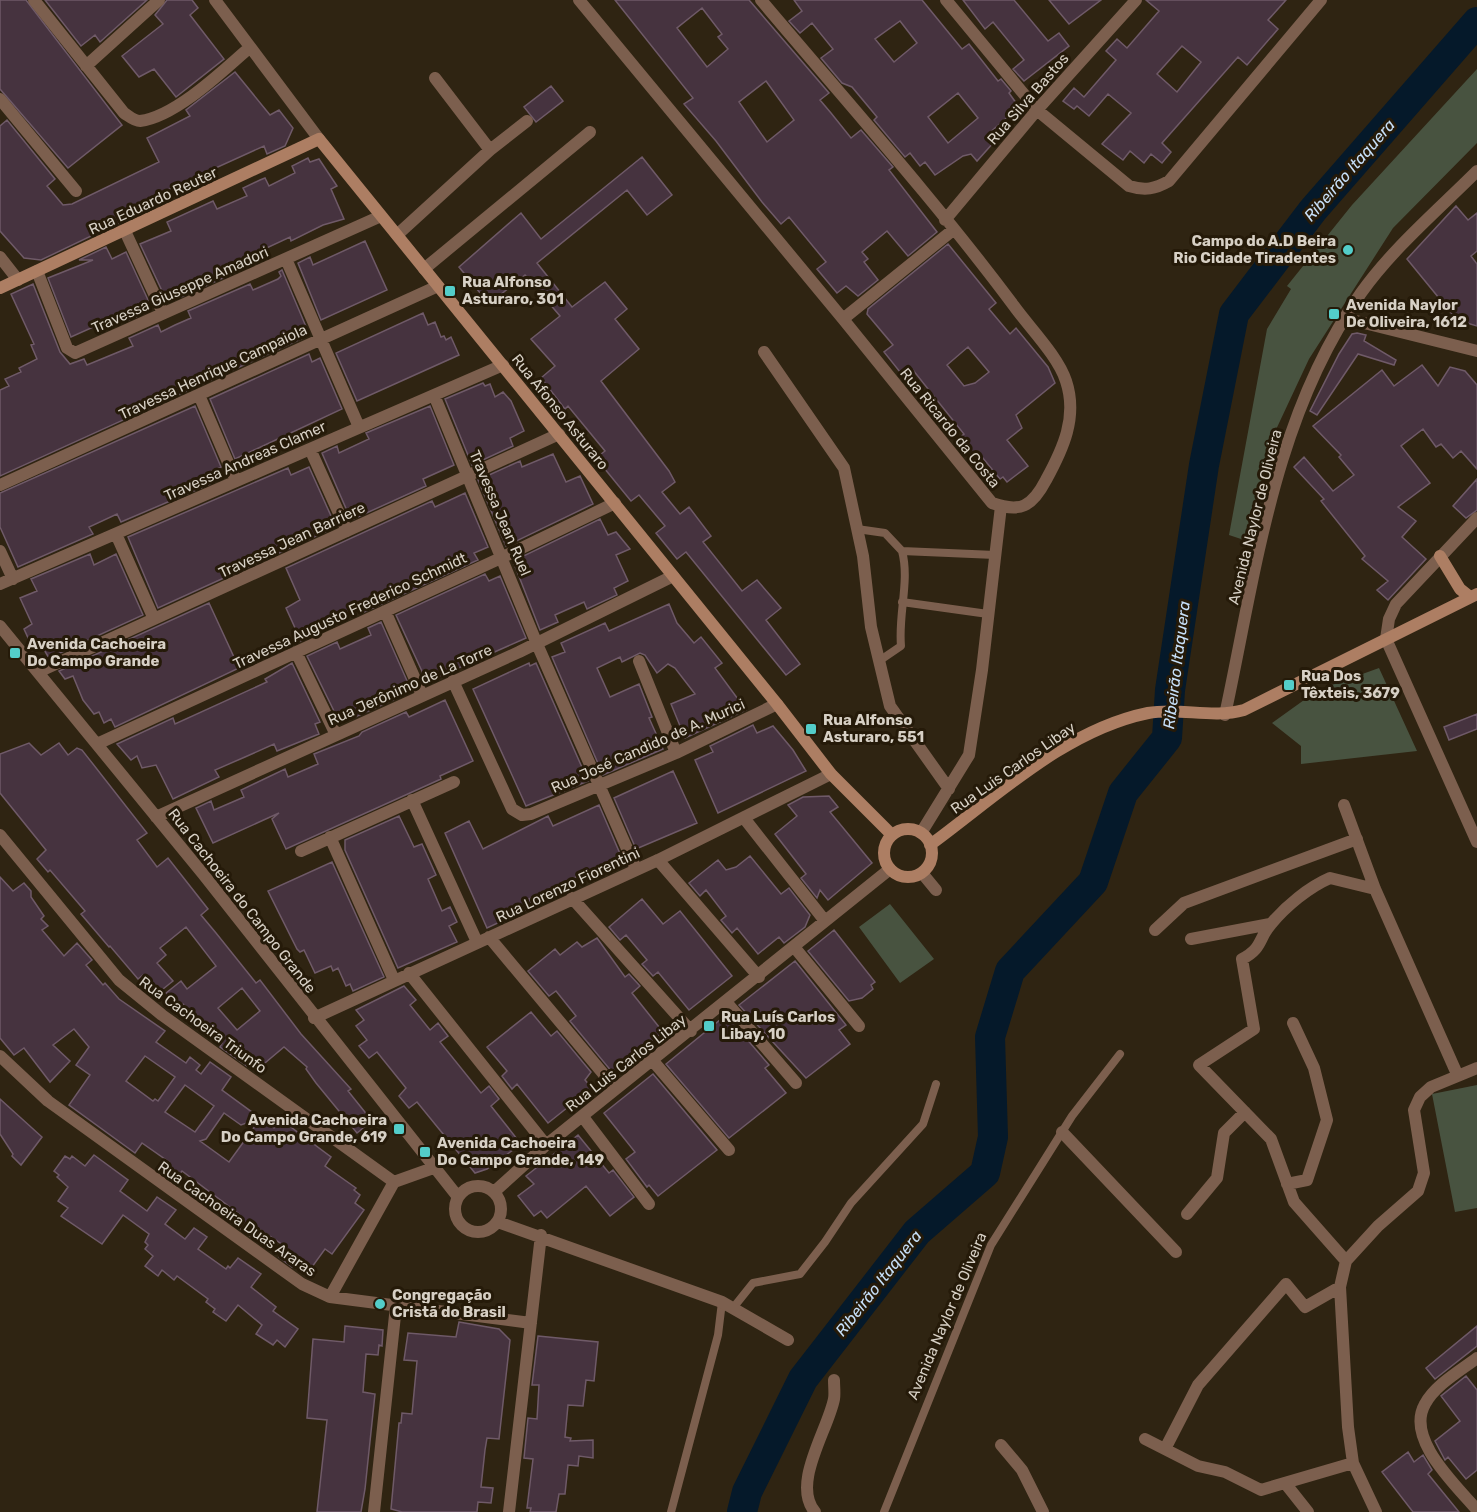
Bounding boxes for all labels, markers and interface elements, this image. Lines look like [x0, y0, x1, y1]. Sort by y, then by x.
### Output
street label: Rua Silva Bastos [983, 49, 1073, 148]
water label: Ribeirão Itaquera [1300, 115, 1399, 225]
street label: Rua Eduardo Reuter [86, 163, 220, 239]
place label: Campo do A.D Beira Rio Cidade Tiradentes [1173, 232, 1336, 267]
street label: Travessa Giuseppe Amadori [89, 243, 271, 337]
marker: Campo do A.D Beira Rio Cidade Tiradentes [1341, 243, 1355, 257]
place label: Rua Alfonso Asturaro, 301 [462, 273, 564, 308]
marker: Rua Alfonso Asturaro, 301 [443, 284, 457, 298]
place label: Avenida Naylor De Oliveira, 1612 [1346, 296, 1467, 331]
marker: Avenida Naylor De Oliveira, 1612 [1327, 307, 1341, 321]
street label: Travessa Henrique Campaiola [116, 320, 310, 424]
street label: Rua Afonso Asturaro [508, 351, 612, 473]
street label: Rua Ricardo da Costa [896, 364, 1004, 492]
street label: Travessa Andreas Clamer [161, 417, 329, 505]
street label: Avenida Naylor de Oliveira [1224, 427, 1286, 607]
street label: Travessa Jean Ruel [465, 447, 535, 579]
street label: Travessa Jean Barriere [216, 498, 368, 582]
street label: Travessa Augusto Frederico Schmidt [230, 549, 470, 673]
water label: Ribeirão Itaquera [1159, 600, 1194, 730]
place label: Avenida Cachoeira Do Campo Grande [27, 635, 166, 670]
street label: Rua Jerônimo de La Torre [325, 641, 495, 729]
marker: Avenida Cachoeira Do Campo Grande [8, 646, 22, 660]
place label: Rua Dos Têxteis, 3679 [1301, 667, 1400, 702]
marker: Rua Dos Têxteis, 3679 [1282, 678, 1296, 692]
street label: Rua José Candido de A. Murici [548, 695, 748, 797]
place label: Rua Alfonso Asturaro, 551 [823, 711, 924, 746]
street label: Rua Luis Carlos Libay [947, 718, 1079, 818]
marker: Rua Alfonso Asturaro, 551 [804, 722, 818, 736]
street label: Rua Cachoeira do Campo Grande [164, 805, 320, 997]
street label: Rua Lorenzo Fiorentini [493, 844, 643, 926]
street label: Rua Cachoeira Triunfo [136, 973, 270, 1077]
place label: Rua Luís Carlos Libay, 10 [721, 1008, 835, 1043]
street label: Rua Luis Carlos Libay [562, 1010, 690, 1116]
marker: Rua Luís Carlos Libay, 10 [702, 1019, 716, 1033]
place label: Avenida Cachoeira Do Campo Grande, 619 [221, 1111, 387, 1146]
marker: Avenida Cachoeira Do Campo Grande, 619 [392, 1122, 406, 1136]
place label: Avenida Cachoeira Do Campo Grande, 149 [437, 1134, 604, 1169]
marker: Avenida Cachoeira Do Campo Grande, 149 [418, 1145, 432, 1159]
street label: Rua Cachoeira Duas Araras [155, 1158, 320, 1281]
water label: Ribeirão Itaquera [831, 1227, 926, 1340]
street label: Avenida Naylor de Oliveira [904, 1230, 990, 1402]
place label: Congregação Cristã do Brasil [392, 1286, 506, 1321]
marker: Congregação Cristã do Brasil [373, 1297, 387, 1311]

